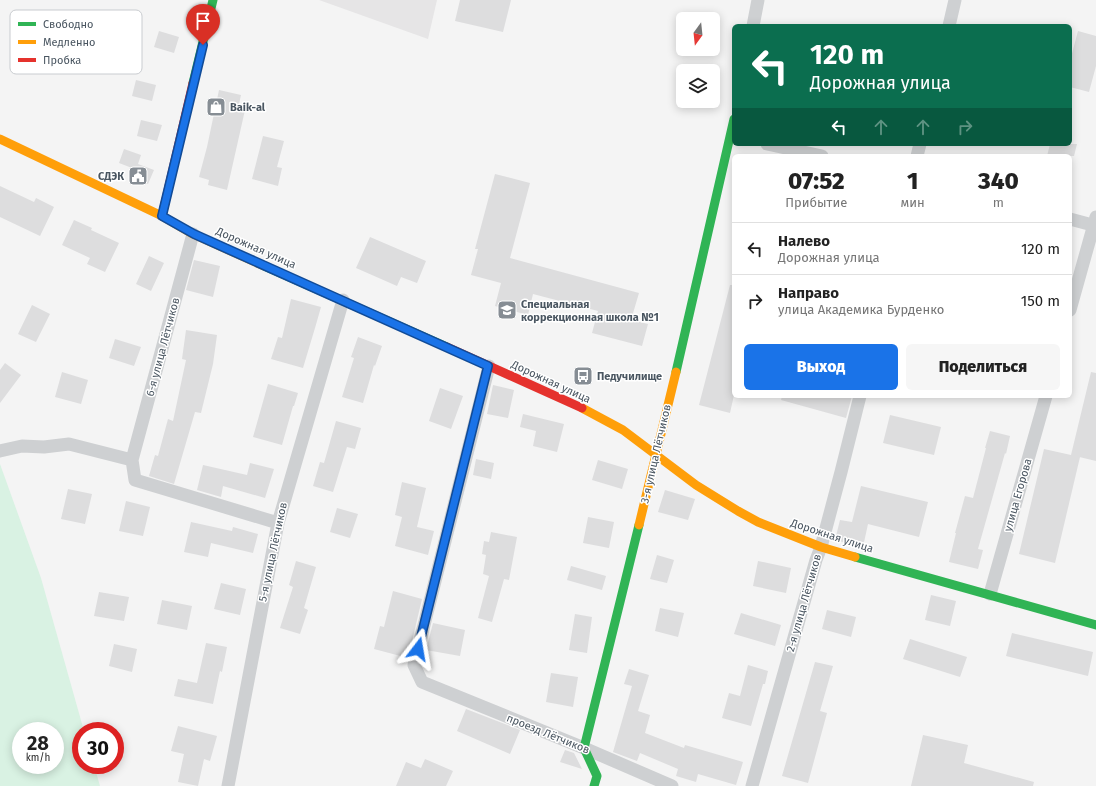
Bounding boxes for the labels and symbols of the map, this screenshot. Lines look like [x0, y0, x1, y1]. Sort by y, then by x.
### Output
pin [186, 4, 220, 45]
legend [10, 10, 142, 74]
north arrow [676, 12, 720, 56]
text: Свободно [43, 18, 93, 31]
text: Медленно [43, 36, 95, 49]
text: Пробка [43, 54, 81, 67]
shop icon: Baik-al [205, 96, 227, 118]
place label: Baik-al [230, 101, 266, 114]
public building icon: СДЭК [127, 165, 149, 187]
place label: СДЭК [98, 170, 124, 183]
street label: Дорожная улица [213, 224, 298, 271]
street label: 6-я улица Лётчиков [144, 296, 182, 398]
place label: Специальная коррекционная школа №1 [521, 298, 659, 324]
school or university icon: Специальная коррекционная школа №1 [496, 299, 518, 321]
street label: Дорожная улица [508, 358, 593, 406]
bus stop icon: Педучилище [572, 365, 594, 387]
place label: Педучилище [597, 370, 662, 383]
street label: 3-я улица Лётчиков [638, 403, 674, 505]
street label: улица Егорова [1001, 457, 1035, 533]
street label: 5-я улица Лётчиков [256, 501, 290, 603]
street label: Дорожная улица [788, 516, 875, 555]
street label: 2-я улица Лётчиков [784, 553, 824, 653]
position arrow [397, 628, 439, 670]
street label: проезд Лётчиков [505, 711, 591, 757]
speed limit sign: 30 [72, 722, 124, 774]

